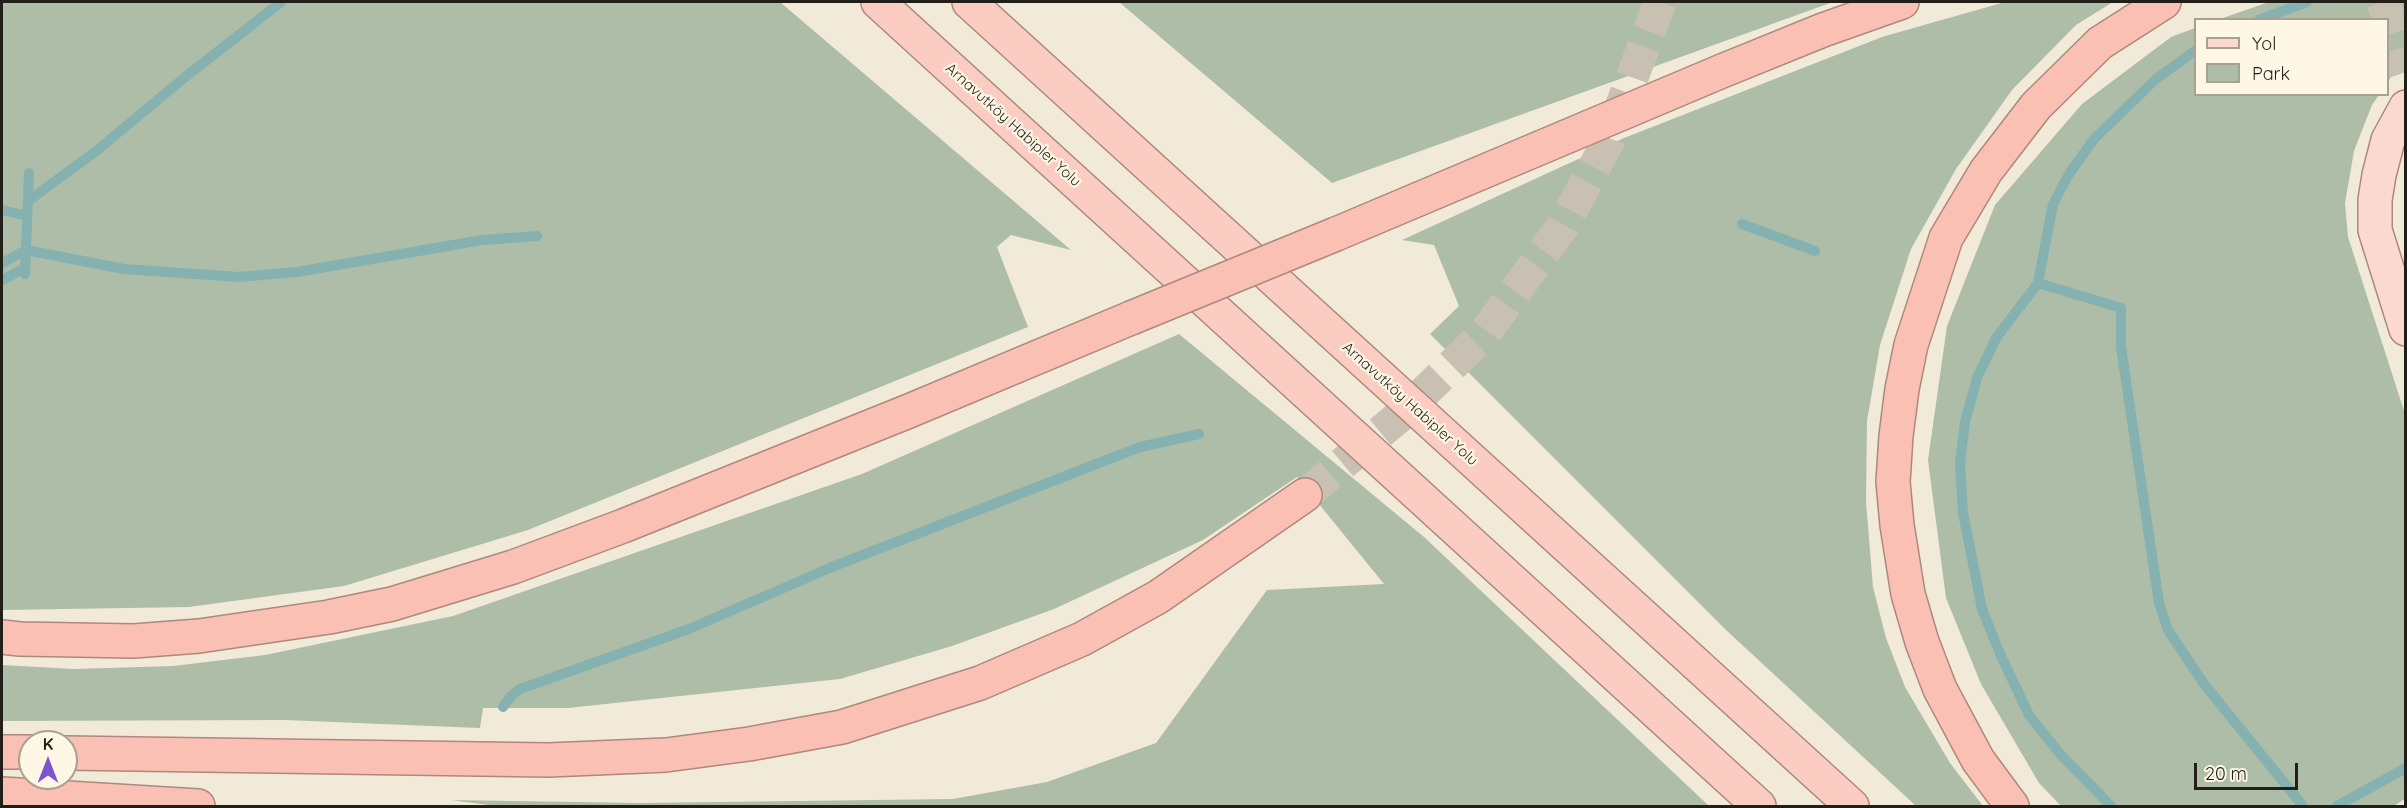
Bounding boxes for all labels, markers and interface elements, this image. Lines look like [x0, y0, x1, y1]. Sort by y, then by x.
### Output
legend [2194, 18, 2389, 96]
text: Yol [2252, 32, 2276, 55]
street label: Arnavutköy Habipler Yolu [942, 59, 1084, 191]
text: Park [2252, 62, 2290, 85]
street label: Arnavutköy Habipler Yolu [1339, 338, 1481, 470]
north arrow [18, 730, 78, 790]
text: K [43, 734, 53, 754]
scale bar [2197, 751, 2300, 789]
text: 20 m [2205, 762, 2247, 785]

